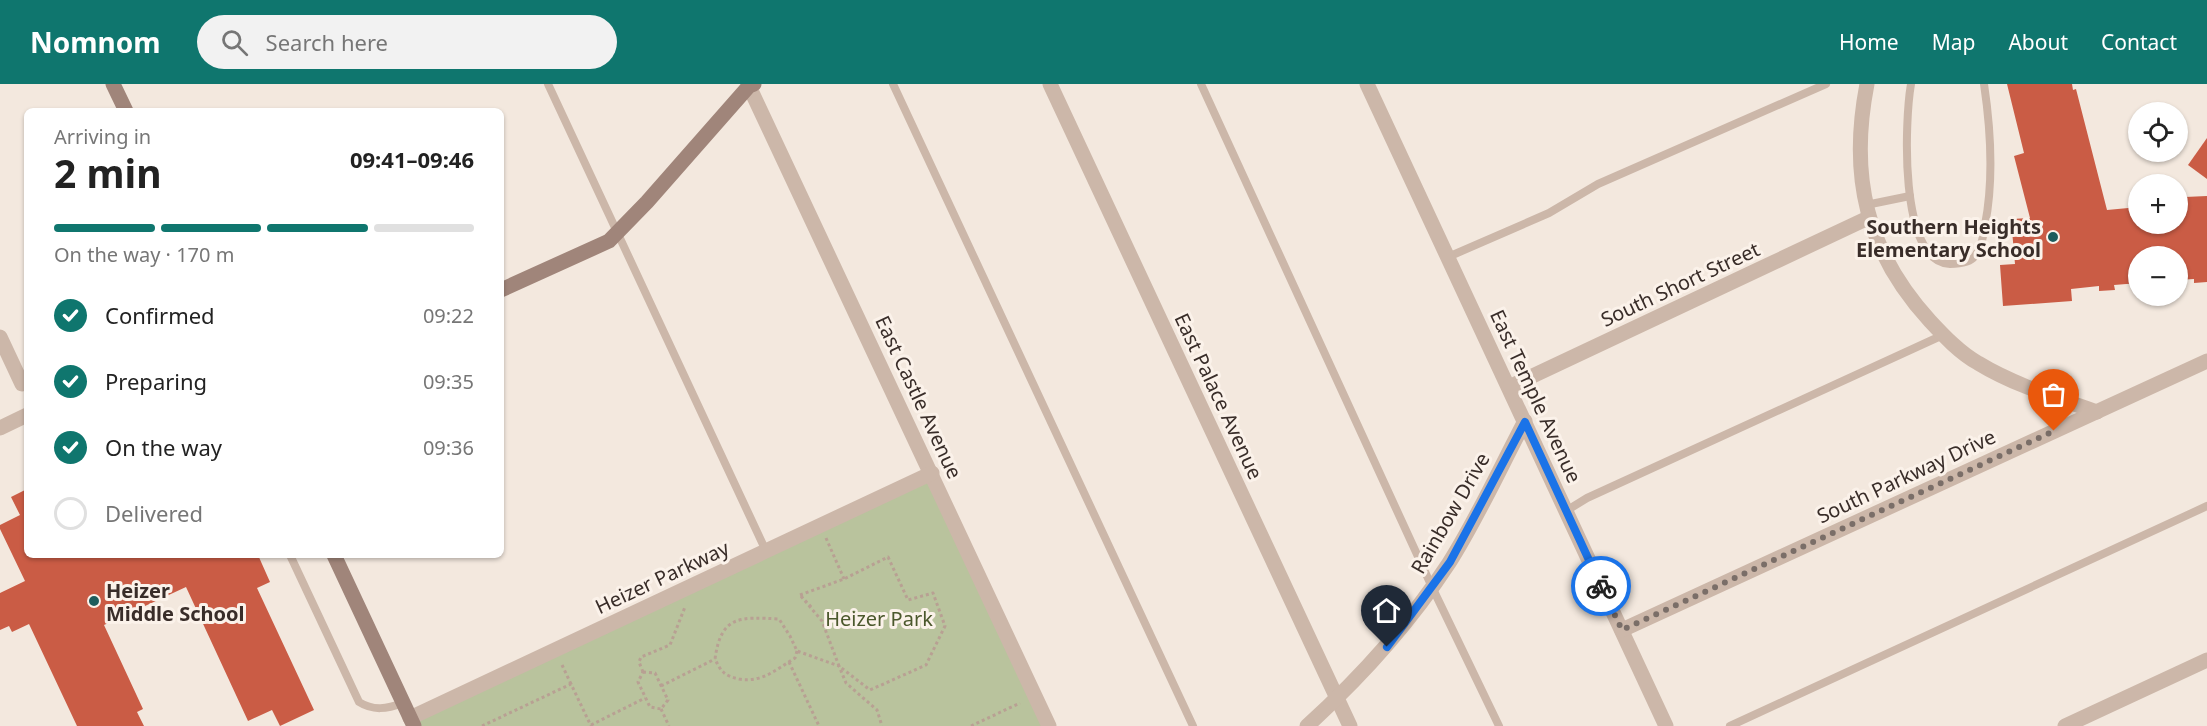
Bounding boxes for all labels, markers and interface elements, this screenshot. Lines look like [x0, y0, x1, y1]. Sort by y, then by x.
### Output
search box [197, 15, 617, 69]
text: Nomnom [30, 23, 161, 61]
icon: search [218, 26, 251, 59]
text: Search here [266, 27, 388, 57]
text: Home [1839, 28, 1899, 56]
text: Map [1932, 28, 1975, 56]
text: About [2008, 28, 2068, 56]
text: Contact [2101, 28, 2177, 56]
map controls [2128, 102, 2188, 306]
button: locate [2128, 102, 2188, 162]
text: Arriving in [54, 123, 151, 150]
text: 09:41–09:46 [350, 144, 474, 174]
text: 2 min [54, 146, 161, 199]
button: + [2128, 174, 2188, 234]
place label: Southern Heights Elementary School [1856, 213, 2041, 263]
marker: Southern Heights Elementary School [2046, 230, 2060, 244]
street label: South Short Street [1596, 235, 1764, 333]
text: On the way · 170 m [54, 241, 234, 268]
button: − [2128, 246, 2188, 306]
icon: check [54, 299, 87, 332]
text: Confirmed [105, 300, 215, 330]
text: 09:22 [423, 302, 474, 329]
street label: East Temple Avenue [1484, 305, 1588, 487]
street label: East Palace Avenue [1169, 309, 1269, 483]
street label: East Castle Avenue [869, 311, 969, 483]
icon: check [54, 365, 87, 398]
text: Preparing [105, 366, 207, 396]
text: 09:35 [423, 368, 474, 395]
pin [2028, 369, 2079, 431]
icon: bag [2037, 378, 2070, 411]
street label: South Parkway Drive [1812, 423, 2000, 529]
icon: check [54, 431, 87, 464]
text: On the way [105, 432, 222, 462]
text: 09:36 [423, 434, 474, 461]
street label: Rainbow Drive [1404, 448, 1496, 578]
text: Delivered [105, 498, 203, 528]
street label: Heizer Parkway [591, 534, 734, 620]
courier [1571, 556, 1631, 616]
icon: bike [1585, 570, 1618, 603]
place label: Heizer Middle School [106, 577, 245, 627]
pin [1361, 585, 1412, 647]
marker: Heizer Middle School [87, 594, 101, 608]
icon: home [1370, 594, 1403, 627]
park label: Heizer Park [825, 605, 933, 632]

